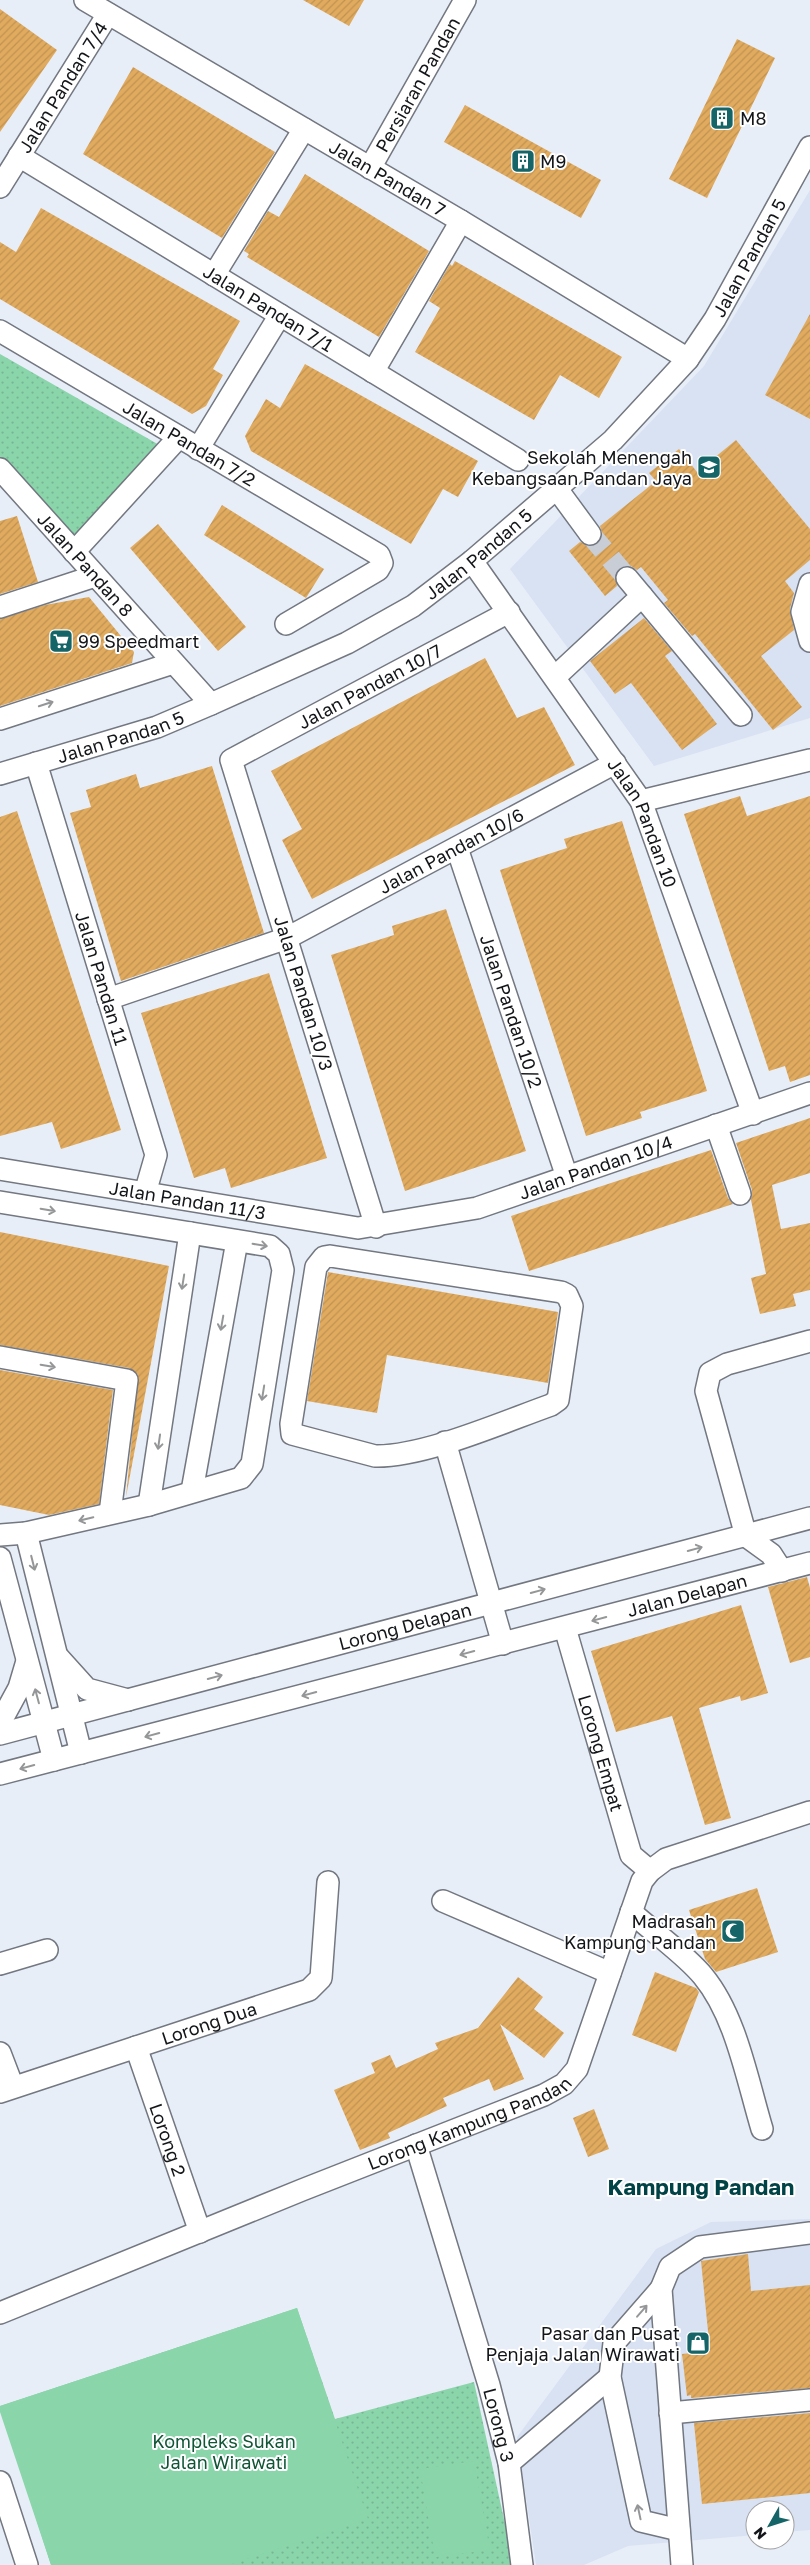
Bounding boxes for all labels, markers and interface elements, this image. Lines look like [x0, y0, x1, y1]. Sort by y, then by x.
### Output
street label: Persiaran Pandan [370, 13, 464, 156]
street label: Jalan Pandan 7/4 [13, 17, 112, 157]
building icon: M8 [709, 105, 735, 131]
place label: M8 [740, 107, 766, 129]
street label: Jalan Pandan 7 [326, 135, 450, 221]
building icon: M9 [510, 148, 536, 174]
place label: M9 [540, 150, 566, 172]
street label: Jalan Pandan 5 [707, 195, 790, 321]
street label: Jalan Pandan 7/1 [199, 260, 338, 356]
street label: Jalan Pandan 7/2 [119, 395, 260, 491]
place label: Sekolah Menengah Kebangsaan Pandan Jaya [472, 446, 692, 489]
school or university icon: Sekolah Menengah Kebangsaan Pandan Jaya [696, 454, 722, 480]
street label: Jalan Pandan 5 [420, 504, 536, 604]
street label: Jalan Pandan 8 [33, 508, 138, 621]
supermarket icon: 99 Speedmart [48, 628, 74, 654]
place label: 99 Speedmart [78, 630, 200, 652]
street label: Jalan Pandan 10/7 [294, 639, 445, 733]
one-way arrow [38, 699, 54, 708]
street label: Jalan Pandan 5 [54, 706, 187, 767]
street label: Jalan Pandan 10 [603, 754, 682, 890]
street label: Jalan Pandan 10/6 [375, 803, 527, 898]
street label: Jalan Pandan 11 [71, 909, 133, 1048]
street label: Jalan Pandan 10/3 [270, 913, 338, 1073]
street label: Jalan Pandan 10/2 [476, 932, 547, 1091]
street label: Jalan Pandan 10/4 [516, 1130, 675, 1204]
street label: Jalan Pandan 11/3 [108, 1176, 267, 1224]
one-way arrow [40, 1205, 56, 1215]
one-way arrow [252, 1240, 268, 1250]
one-way arrow [177, 1273, 187, 1289]
one-way arrow [217, 1315, 227, 1331]
one-way arrow [40, 1361, 56, 1371]
one-way arrow [258, 1385, 268, 1401]
one-way arrow [153, 1434, 163, 1450]
one-way arrow [78, 1515, 94, 1524]
one-way arrow [687, 1544, 703, 1554]
one-way arrow [29, 1555, 39, 1571]
street label: Jalan Delapan [625, 1569, 749, 1621]
one-way arrow [530, 1586, 546, 1595]
street label: Lorong Delapan [336, 1598, 474, 1654]
one-way arrow [592, 1615, 608, 1624]
one-way arrow [459, 1649, 475, 1658]
one-way arrow [207, 1672, 223, 1681]
one-way arrow [31, 1689, 41, 1705]
one-way arrow [302, 1690, 318, 1699]
street label: Lorong Empat [574, 1692, 629, 1814]
one-way arrow [144, 1731, 160, 1740]
one-way arrow [19, 1763, 35, 1772]
place label: Madrasah Kampung Pandan [564, 1910, 716, 1953]
mosque icon: Madrasah Kampung Pandan [720, 1918, 746, 1944]
street label: Lorong Dua [159, 1997, 259, 2049]
street label: Lorong Kampung Pandan [364, 2072, 576, 2174]
street label: Lorong 2 [145, 2100, 191, 2179]
district label: Kampung Pandan [608, 2173, 794, 2200]
one-way arrow [636, 2304, 648, 2317]
place label: Pasar dan Pusat Penjaja Jalan Wirawati [486, 2322, 680, 2365]
shop icon: Pasar dan Pusat Penjaja Jalan Wirawati [685, 2330, 711, 2356]
street label: Lorong 3 [479, 2385, 519, 2464]
park label: Kompleks Sukan Jalan Wirawati [152, 2430, 296, 2473]
north arrow [745, 2500, 795, 2550]
one-way arrow [633, 2504, 643, 2520]
text: N [750, 2524, 769, 2543]

